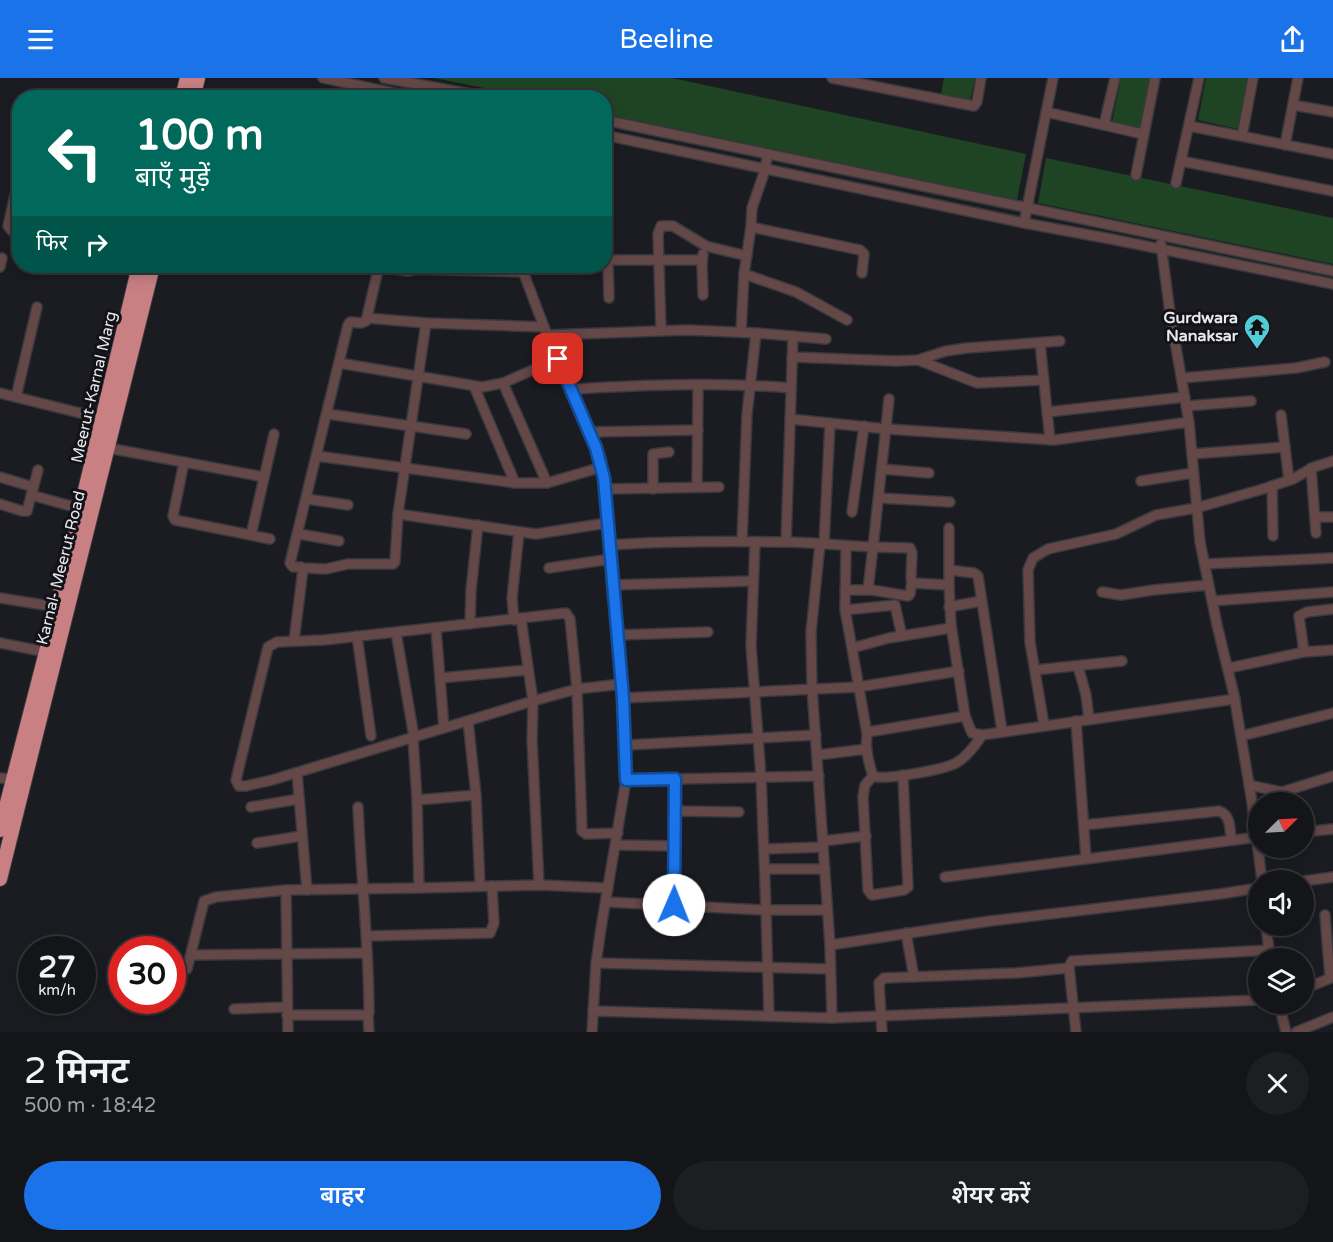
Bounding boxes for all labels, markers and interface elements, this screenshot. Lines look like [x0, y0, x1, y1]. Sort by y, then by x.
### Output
icon: menu [24, 23, 57, 56]
text: Beeline [619, 23, 714, 56]
icon: share [1276, 23, 1309, 56]
text: 100 m [135, 110, 264, 161]
icon: left [36, 114, 114, 192]
text: बाएँ मुड़ें [135, 161, 210, 194]
icon: right [80, 228, 113, 261]
text: फिर [36, 230, 68, 256]
place label: Gurdwara Nanaksar [1163, 308, 1239, 346]
street label: Meerut-Karnal Marg [67, 309, 121, 465]
temple icon: Gurdwara Nanaksar [1242, 312, 1272, 350]
pin [532, 333, 583, 384]
icon: arrive [541, 342, 574, 375]
street label: Karnal- Meerut Road [32, 489, 90, 647]
north arrow [1248, 792, 1314, 858]
map controls [1248, 792, 1314, 1014]
button: sound [1248, 870, 1314, 936]
position arrow [642, 873, 706, 937]
speed limit sign: 30 [108, 936, 186, 1014]
button: layers [1248, 948, 1314, 1014]
text: 27 [38, 949, 76, 986]
text: km/h [38, 981, 76, 999]
text: 2 मिनट [24, 1050, 129, 1093]
button: close [1246, 1052, 1309, 1115]
text: 500 m · 18:42 [24, 1094, 156, 1118]
button: बाहर [24, 1161, 661, 1230]
button: शेयर करें [673, 1161, 1309, 1230]

